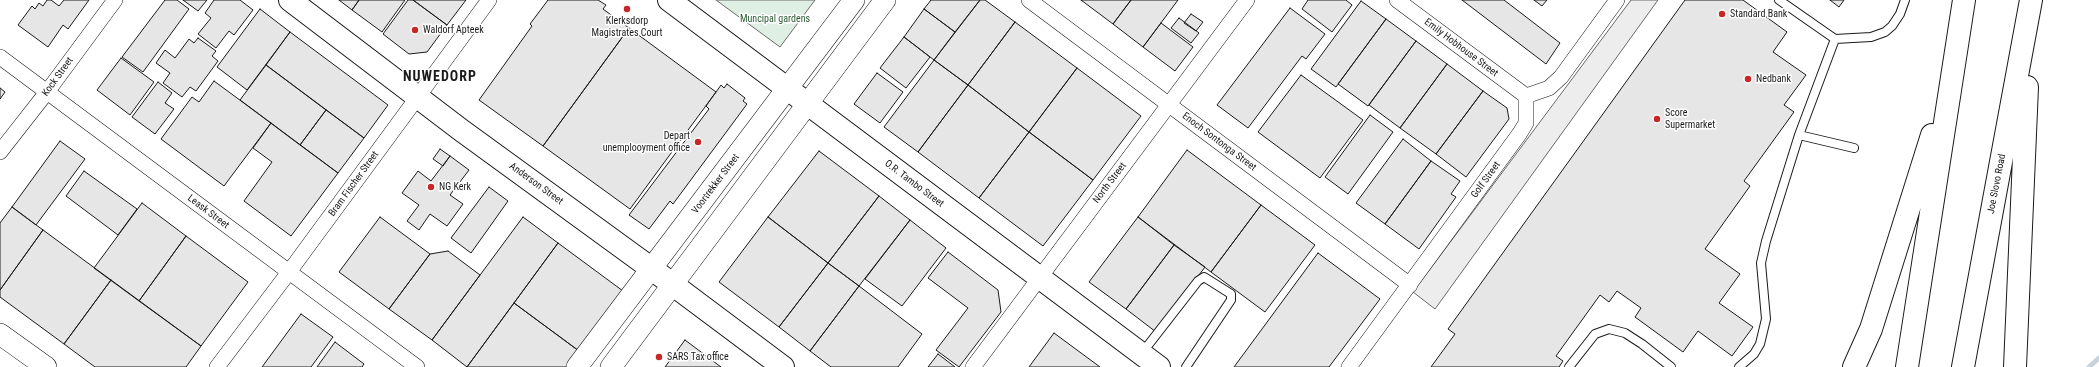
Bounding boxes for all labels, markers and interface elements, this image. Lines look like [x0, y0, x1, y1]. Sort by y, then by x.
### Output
marker: Klerksdorp Magistrates Court [622, 4, 632, 14]
place label: Standard Bank [1730, 8, 1787, 20]
marker: Standard Bank [1717, 9, 1727, 19]
park label: Muncipal gardens [740, 13, 810, 25]
place label: Klerksdorp Magistrates Court [591, 15, 663, 38]
street label: Emily Hobhouse Street [1422, 16, 1500, 80]
place label: Waldorf Apteek [423, 24, 484, 36]
marker: Waldorf Apteek [410, 25, 420, 35]
street label: Kock Street [40, 55, 76, 99]
district label: NUWEDORP [403, 69, 477, 85]
place label: Nedbank [1756, 73, 1791, 85]
marker: Nedbank [1743, 74, 1753, 84]
place label: Score Supermarket [1665, 107, 1715, 130]
street label: Enoch Sontonga Street [1180, 110, 1258, 174]
marker: Score Supermarket [1652, 114, 1662, 124]
place label: Depart unemplooyment office [603, 130, 690, 154]
marker: Depart unemplooyment office [693, 137, 703, 147]
street label: Bram Fischer Street [326, 149, 382, 219]
street label: Voortrekker Street [690, 152, 742, 216]
street label: Joe Slovo Road [1985, 153, 2009, 215]
street label: O.R. Tambo Street [882, 158, 946, 210]
street label: Golf Street [1469, 159, 1503, 201]
street label: Anderson Street [507, 160, 565, 208]
street label: North Street [1091, 160, 1129, 206]
place label: NG Kerk [439, 181, 471, 193]
marker: NG Kerk [426, 182, 436, 192]
street label: Leask Street [185, 192, 231, 232]
place label: SARS Tax office [667, 351, 729, 363]
marker: SARS Tax office [654, 352, 664, 362]

